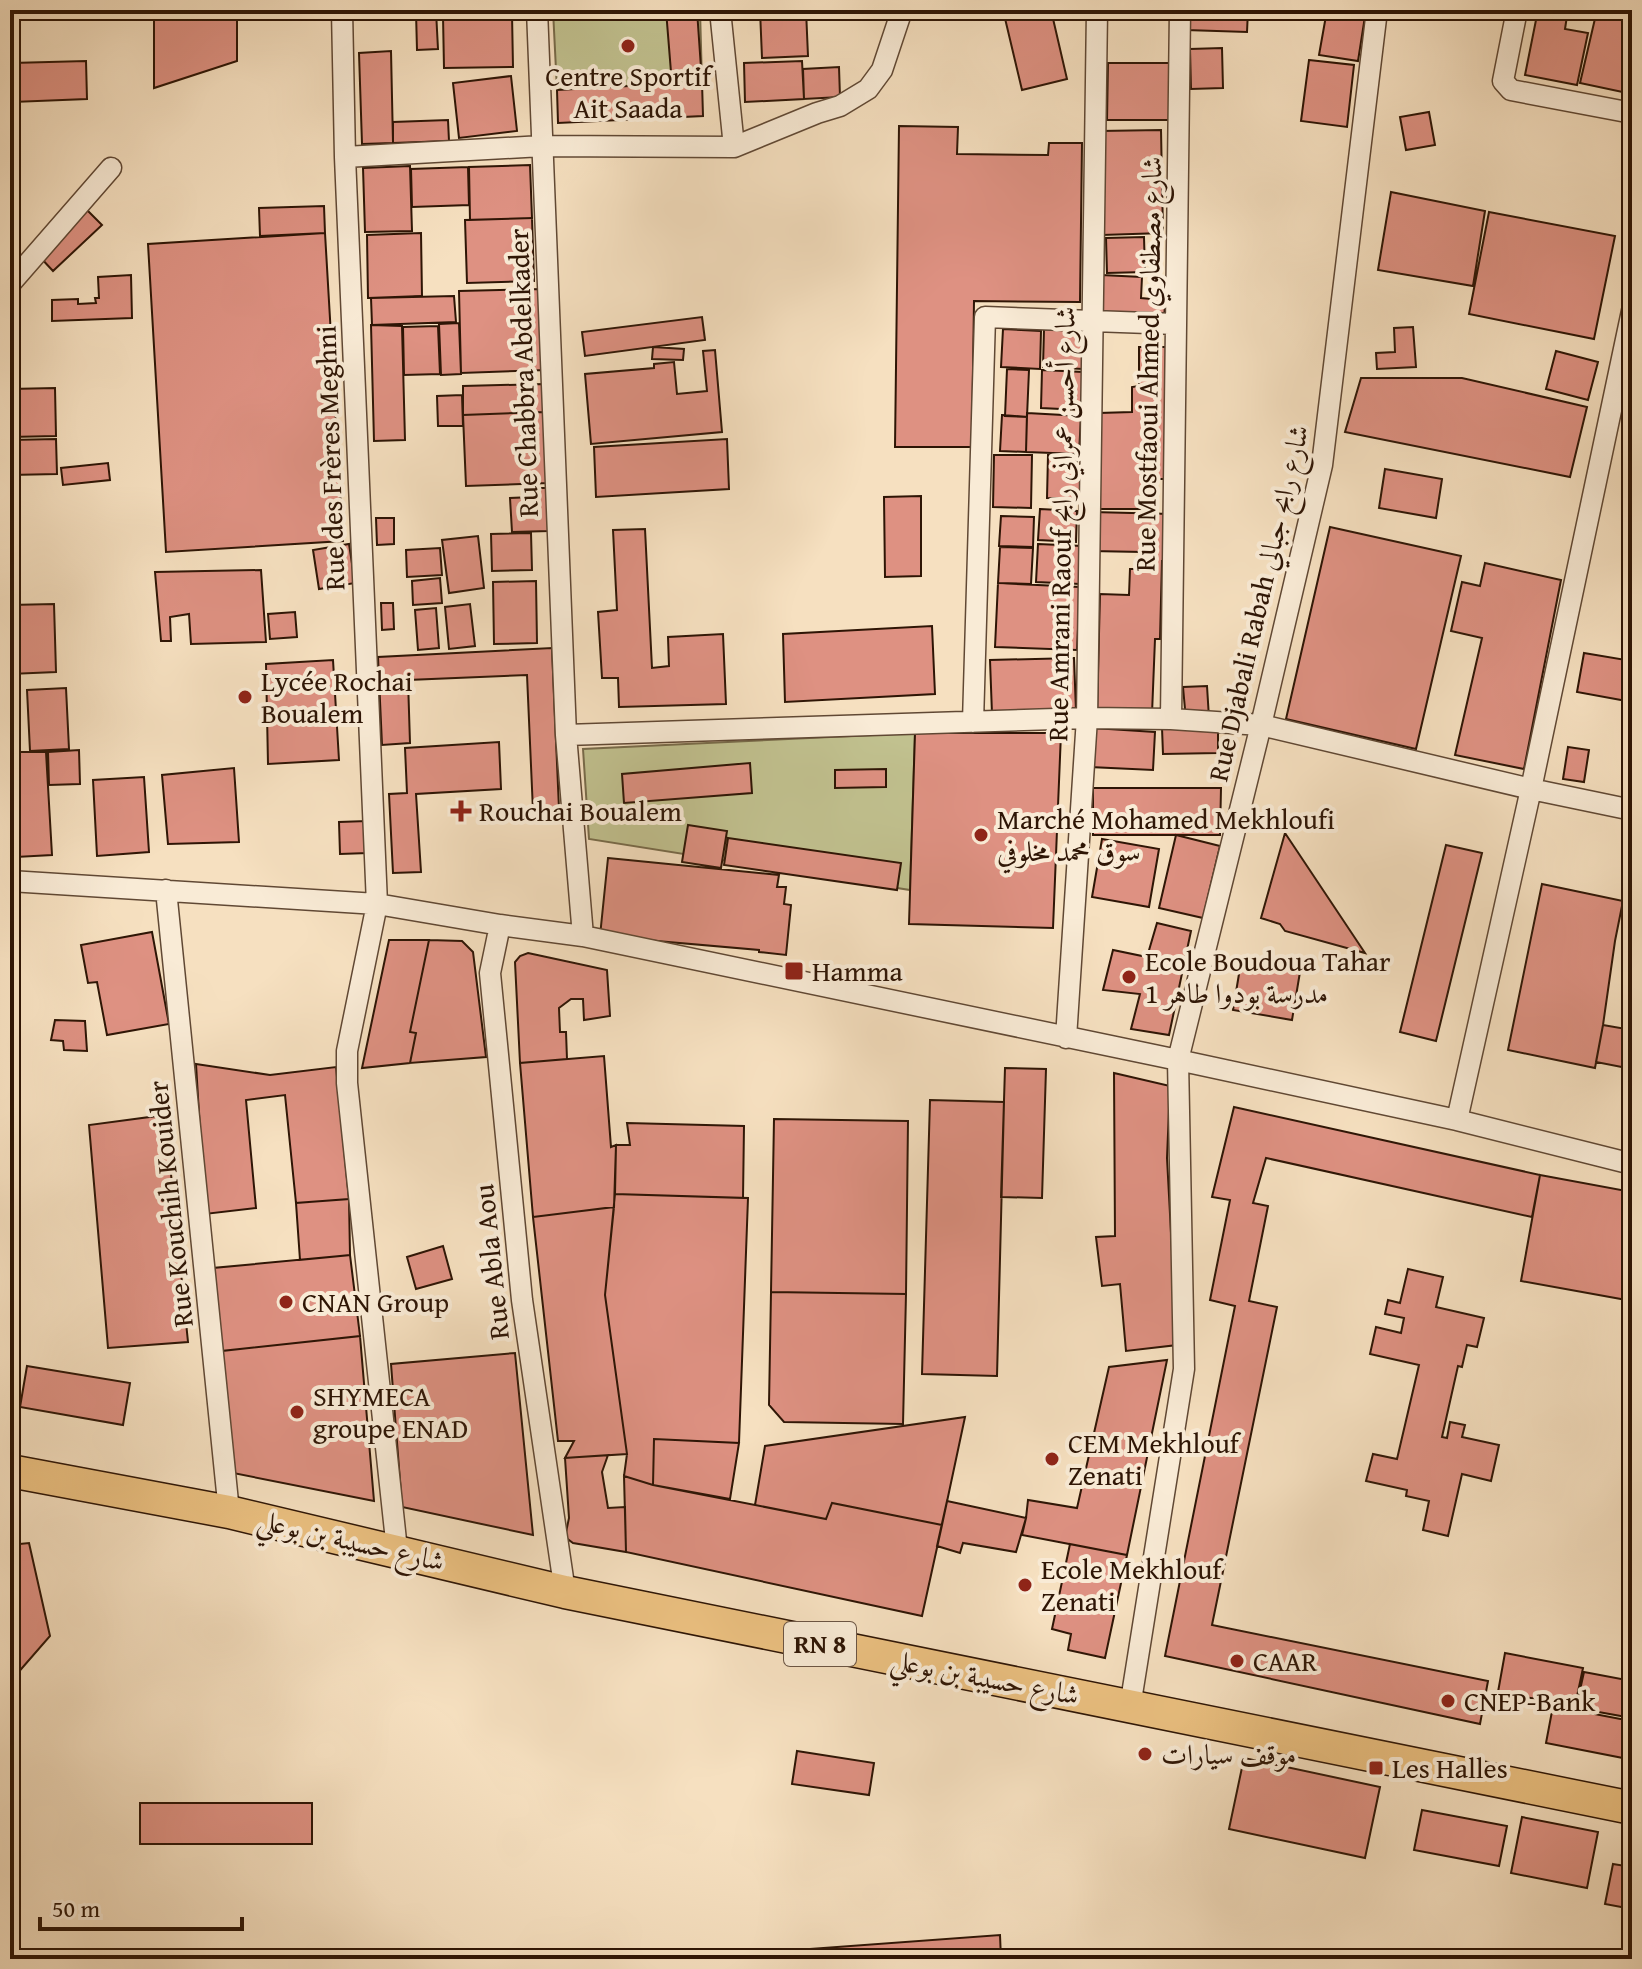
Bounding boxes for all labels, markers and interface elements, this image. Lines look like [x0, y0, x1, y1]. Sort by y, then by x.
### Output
marker: Centre Sportif Ait Saada [619, 37, 637, 55]
place label: Centre Sportif Ait Saada [545, 55, 714, 128]
street label: Rue Mostfaoui Ahmed شارع مصطفاوي [1123, 156, 1176, 572]
street label: Rue Chabbra Abdelkader [497, 227, 548, 518]
street label: Rue Amrani Raouf شارع أحسن عمراني رابح [1036, 306, 1090, 742]
street label: Rue des Frères Meghni [304, 325, 355, 591]
street label: Rue Djabali Rabah شارع رابح جبالي [1196, 420, 1323, 786]
place label: Lycée Rochai Boualem [261, 660, 413, 733]
marker: Lycée Rochai Boualem [236, 688, 254, 706]
place label: Rouchai Boualem [479, 790, 682, 831]
place label: Marché Mohamed Mekhloufi سوق محمد مخلوفي [997, 798, 1335, 874]
marker: Rouchai Boualem [450, 800, 472, 822]
marker: Marché Mohamed Mekhloufi سوق محمد مخلوفي [972, 826, 990, 844]
place label: Ecole Boudoua Tahar 1 مدرسة بودوا طاهر [1145, 940, 1391, 1013]
place label: Hamma [812, 950, 904, 991]
marker: Hamma [783, 960, 805, 982]
marker: Ecole Boudoua Tahar 1 مدرسة بودوا طاهر [1120, 968, 1138, 986]
street label: Rue Kouchih Kouider [136, 1078, 203, 1329]
street label: Rue Abla Aou [462, 1182, 519, 1342]
place label: CNAN Group [302, 1281, 449, 1322]
marker: CNAN Group [277, 1293, 295, 1311]
place label: SHYMECA groupe ENAD [313, 1375, 468, 1448]
marker: SHYMECA groupe ENAD [288, 1403, 306, 1421]
place label: CEM Mekhlouf Zenati [1068, 1422, 1242, 1495]
marker: CEM Mekhlouf Zenati [1043, 1450, 1061, 1468]
street label: شارع حسيبة بن بوعلي [252, 1498, 449, 1588]
place label: Ecole Mekhlouf Zenati [1041, 1548, 1224, 1621]
marker: Ecole Mekhlouf Zenati [1016, 1576, 1034, 1594]
road number: RN 8 [784, 1622, 856, 1666]
street label: شارع حسيبة بن بوعلي [886, 1638, 1083, 1722]
place label: CAAR [1253, 1640, 1318, 1681]
marker: CAAR [1228, 1652, 1246, 1670]
place label: CNEP-Bank [1464, 1680, 1596, 1721]
marker: CNEP-Bank [1439, 1692, 1457, 1710]
place label: موقف سيارات [1161, 1733, 1296, 1774]
marker: موقف سيارات [1136, 1745, 1154, 1763]
place label: Les Halles [1392, 1747, 1508, 1788]
marker: Les Halles [1367, 1759, 1385, 1777]
scale bar [40, 1881, 242, 1931]
text: 50 m [52, 1891, 100, 1926]

